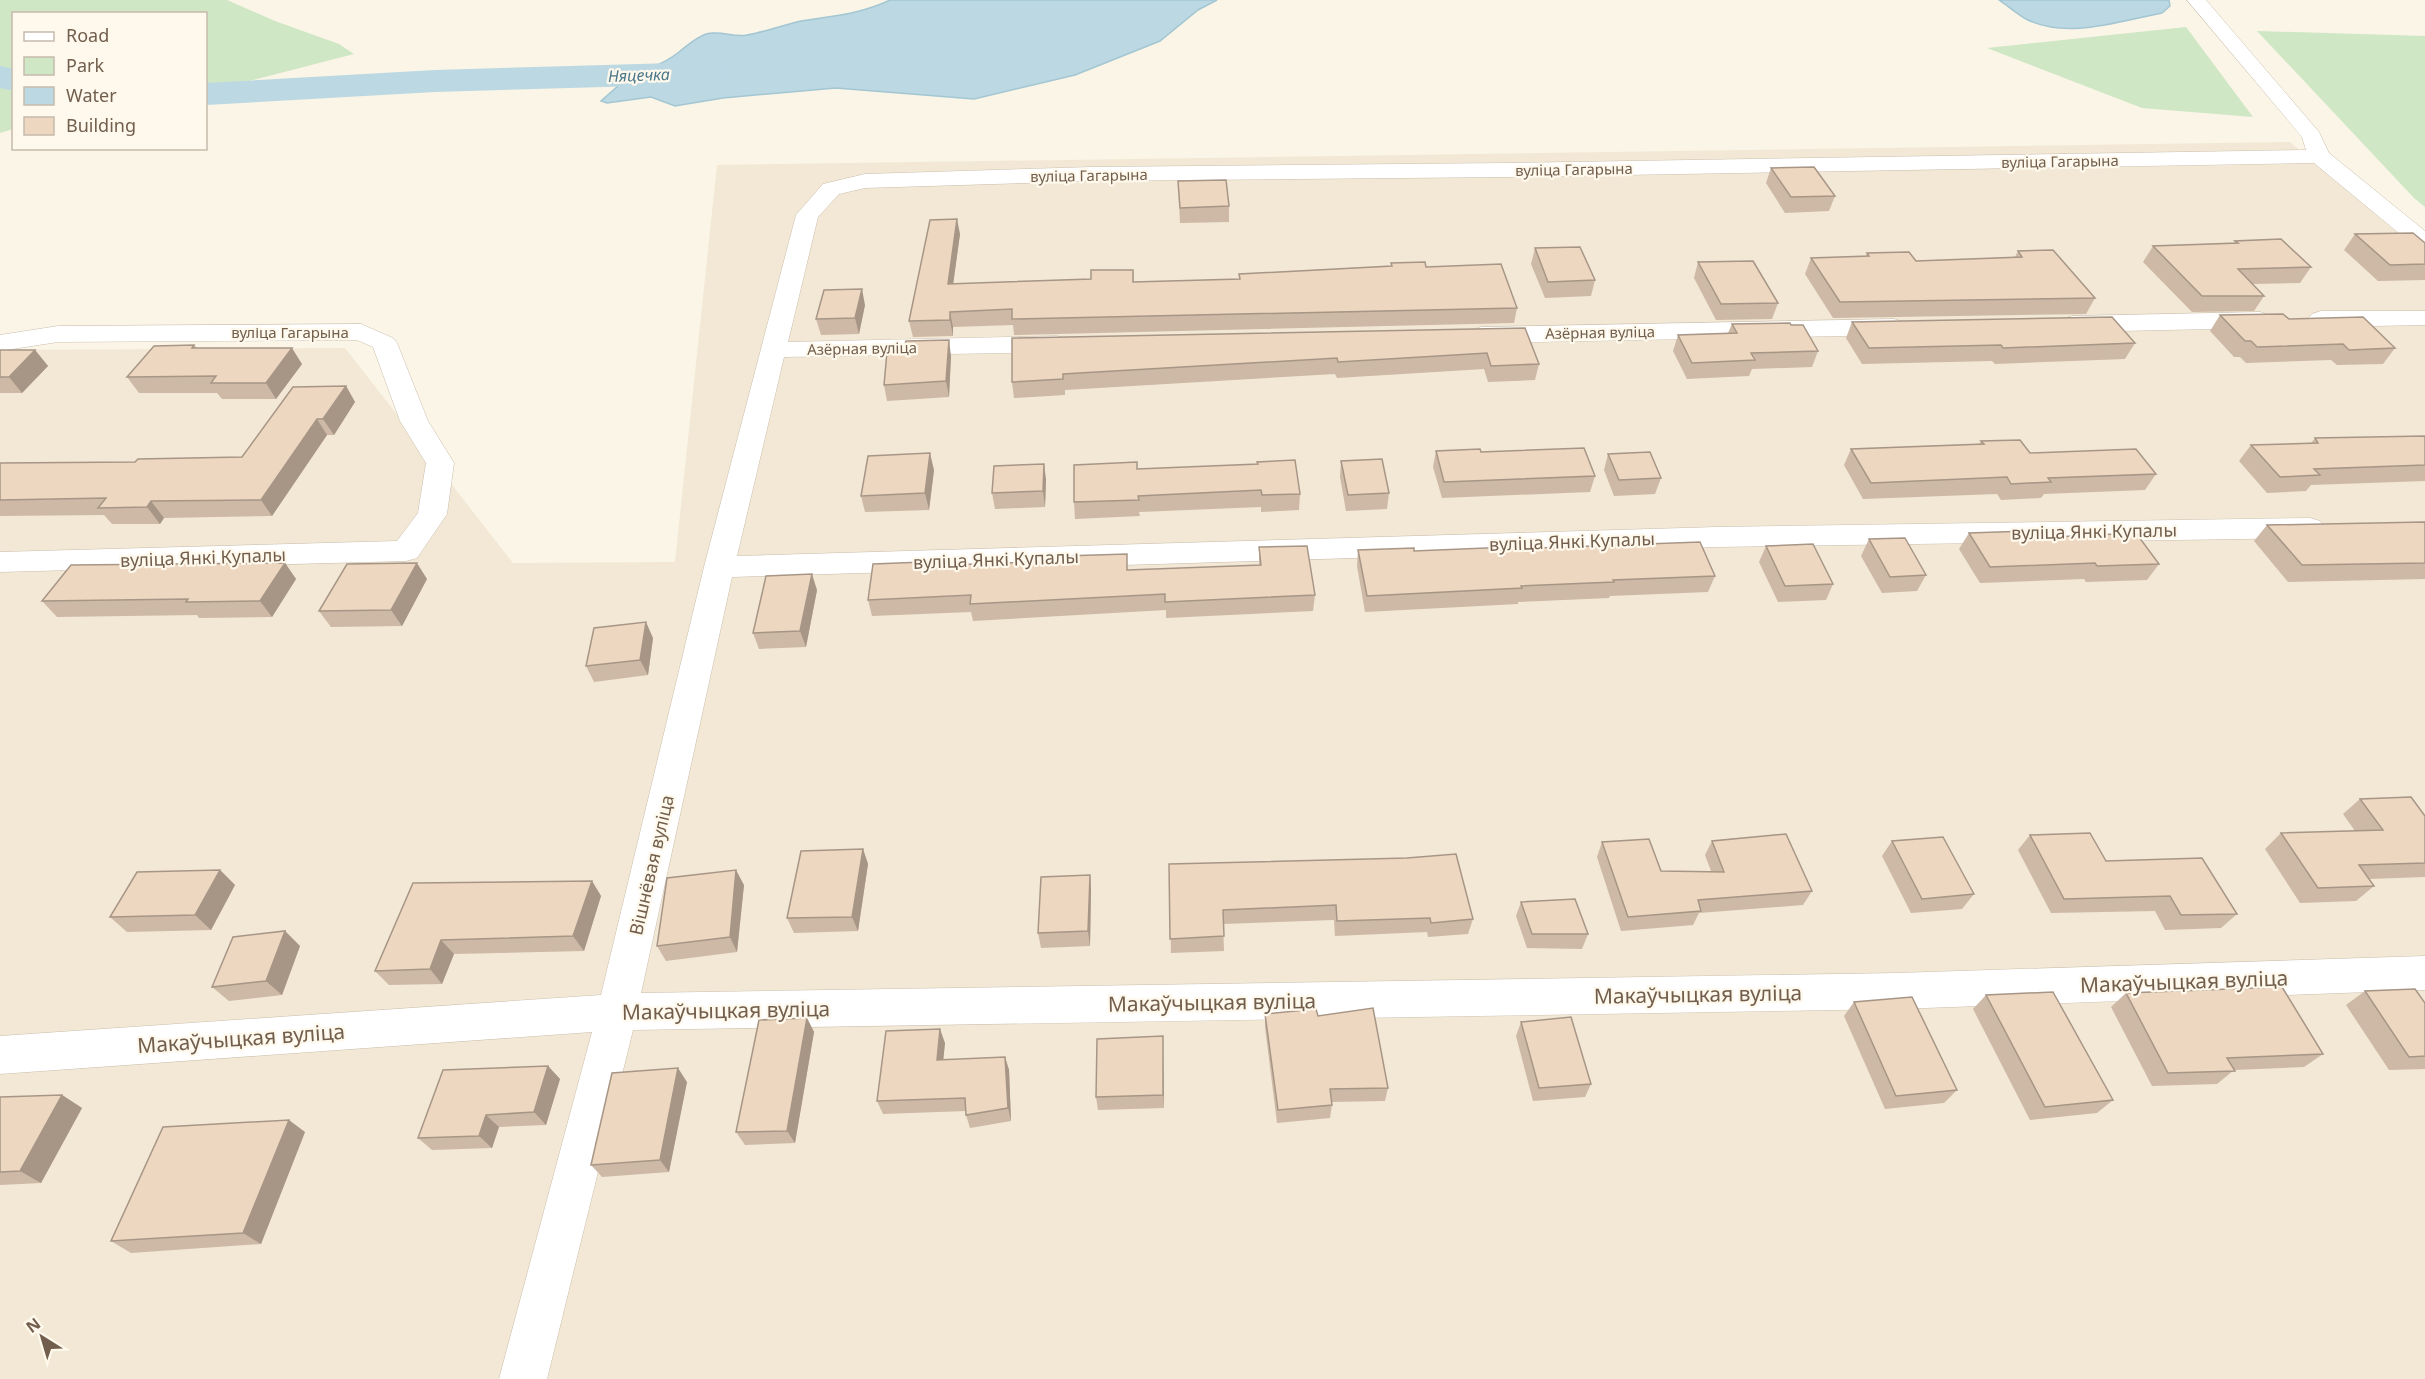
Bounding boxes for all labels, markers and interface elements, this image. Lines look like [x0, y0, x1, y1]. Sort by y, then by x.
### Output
legend [12, 12, 207, 150]
text: Road [66, 23, 109, 47]
text: Park [66, 53, 104, 77]
water label: Няцечка [608, 63, 670, 87]
text: Water [66, 83, 117, 107]
text: Building [66, 113, 136, 137]
street label: вуліца Гагарына [2001, 150, 2119, 172]
street label: вуліца Гагарына [1515, 158, 1633, 180]
street label: вуліца Гагарына [1030, 164, 1148, 186]
street label: Азёрная вуліца [1545, 321, 1655, 343]
street label: вуліца Гагарына [231, 322, 349, 342]
street label: Азёрная вуліца [807, 337, 917, 359]
street label: вуліца Янкі Купалы [2011, 518, 2177, 544]
street label: вуліца Янкі Купалы [1489, 526, 1655, 556]
street label: вуліца Янкі Купалы [120, 542, 286, 572]
street label: вуліца Янкі Купалы [913, 544, 1079, 574]
street label: Вішнёвая вуліца [623, 793, 679, 937]
street label: Макаўчыцкая вуліца [2079, 963, 2289, 999]
street label: Макаўчыцкая вуліца [1594, 978, 1802, 1010]
street label: Макаўчыцкая вуліца [1108, 986, 1316, 1018]
street label: Макаўчыцкая вуліца [622, 994, 830, 1026]
street label: Макаўчыцкая вуліца [136, 1017, 346, 1059]
north arrow [12, 1307, 72, 1367]
text: N [21, 1312, 45, 1338]

